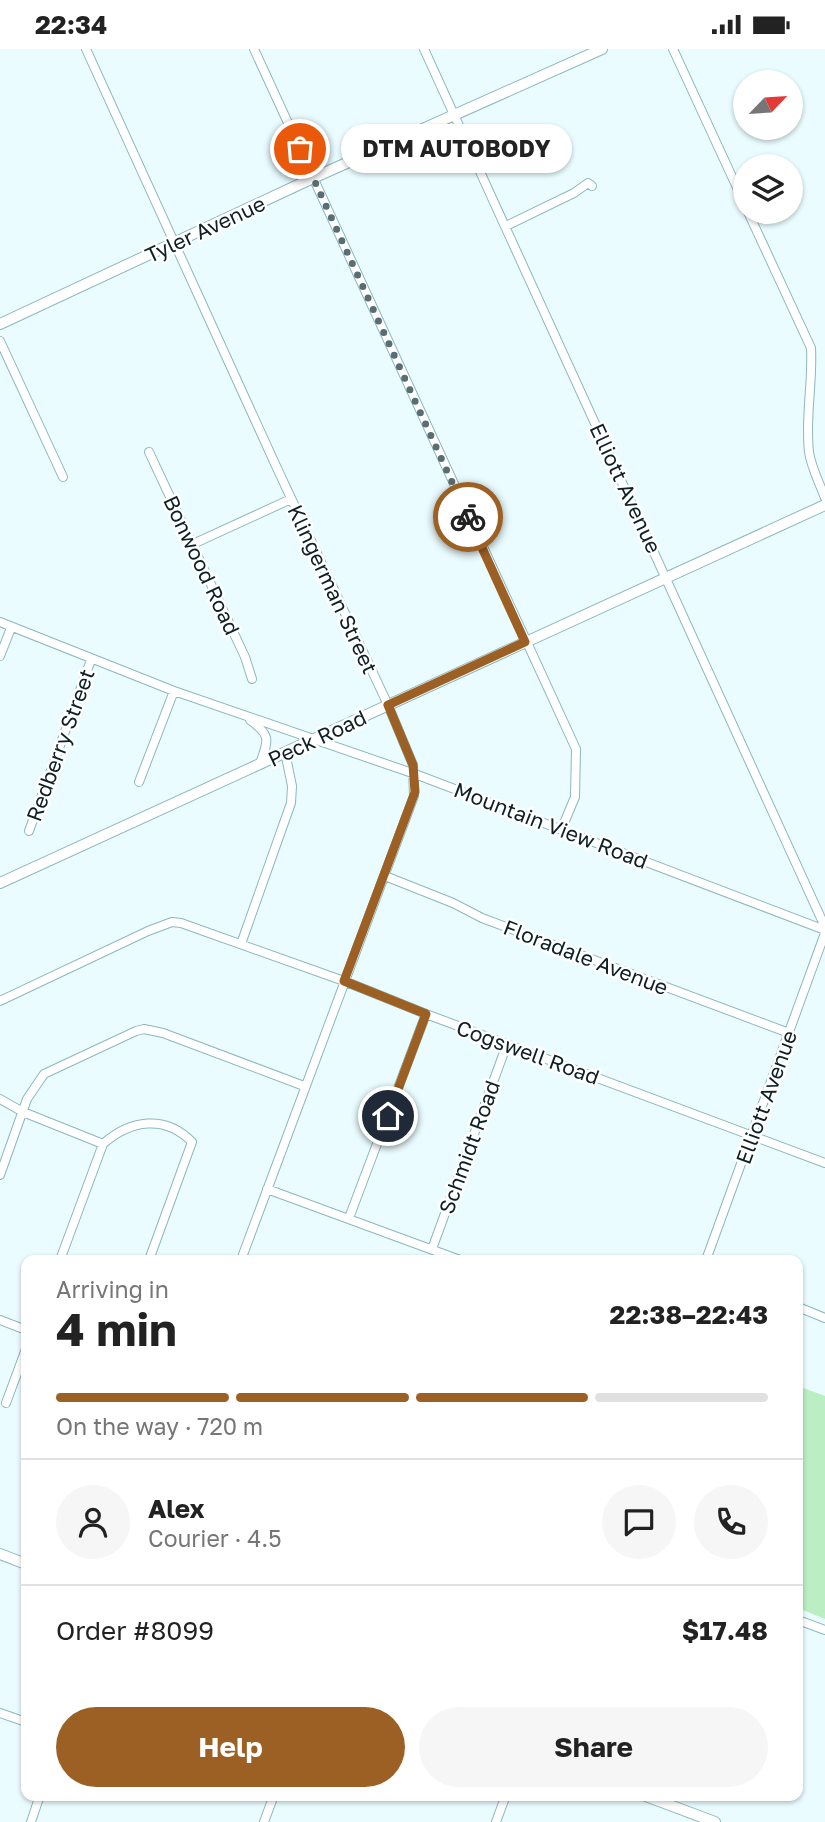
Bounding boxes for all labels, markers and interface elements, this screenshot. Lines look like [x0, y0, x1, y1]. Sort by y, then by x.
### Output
text: 22:34 [35, 9, 107, 40]
north arrow [733, 70, 803, 140]
map controls [733, 70, 803, 224]
pin [270, 119, 330, 179]
callout: DTM AUTOBODY [342, 125, 573, 173]
icon: bag [281, 130, 319, 168]
text: DTM AUTOBODY [362, 134, 551, 162]
button: layers [733, 154, 803, 224]
street label: Tyler Avenue [141, 190, 269, 268]
street label: Elliott Avenue [585, 419, 667, 557]
courier [433, 482, 503, 552]
street label: Bonwood Road [158, 491, 246, 639]
icon: bike [449, 498, 487, 536]
street label: Klingerman Street [282, 500, 384, 678]
street label: Redberry Street [20, 665, 100, 825]
street label: Peck Road [264, 704, 370, 772]
street label: Mountain View Road [450, 776, 652, 874]
street label: Floradale Avenue [500, 914, 672, 1000]
street label: Cogswell Road [453, 1014, 603, 1090]
street label: Elliott Avenue [730, 1027, 802, 1167]
street label: Schmidt Road [433, 1077, 505, 1217]
pin [358, 1086, 418, 1146]
icon: home [369, 1097, 407, 1135]
text: Arriving in [56, 1275, 169, 1303]
text: 22:38–22:43 [610, 1299, 768, 1330]
text: 4 min [56, 1301, 177, 1356]
text: On the way · 720 m [56, 1412, 263, 1440]
button: person [56, 1485, 130, 1559]
button: chat [602, 1485, 676, 1559]
button: phone [694, 1485, 768, 1559]
text: Alex [148, 1493, 205, 1524]
text: Courier · 4.5 [148, 1524, 281, 1552]
text: Order #8099 [56, 1615, 214, 1646]
text: $17.48 [682, 1615, 768, 1646]
button: Help [56, 1707, 405, 1787]
button: Share [419, 1707, 768, 1787]

